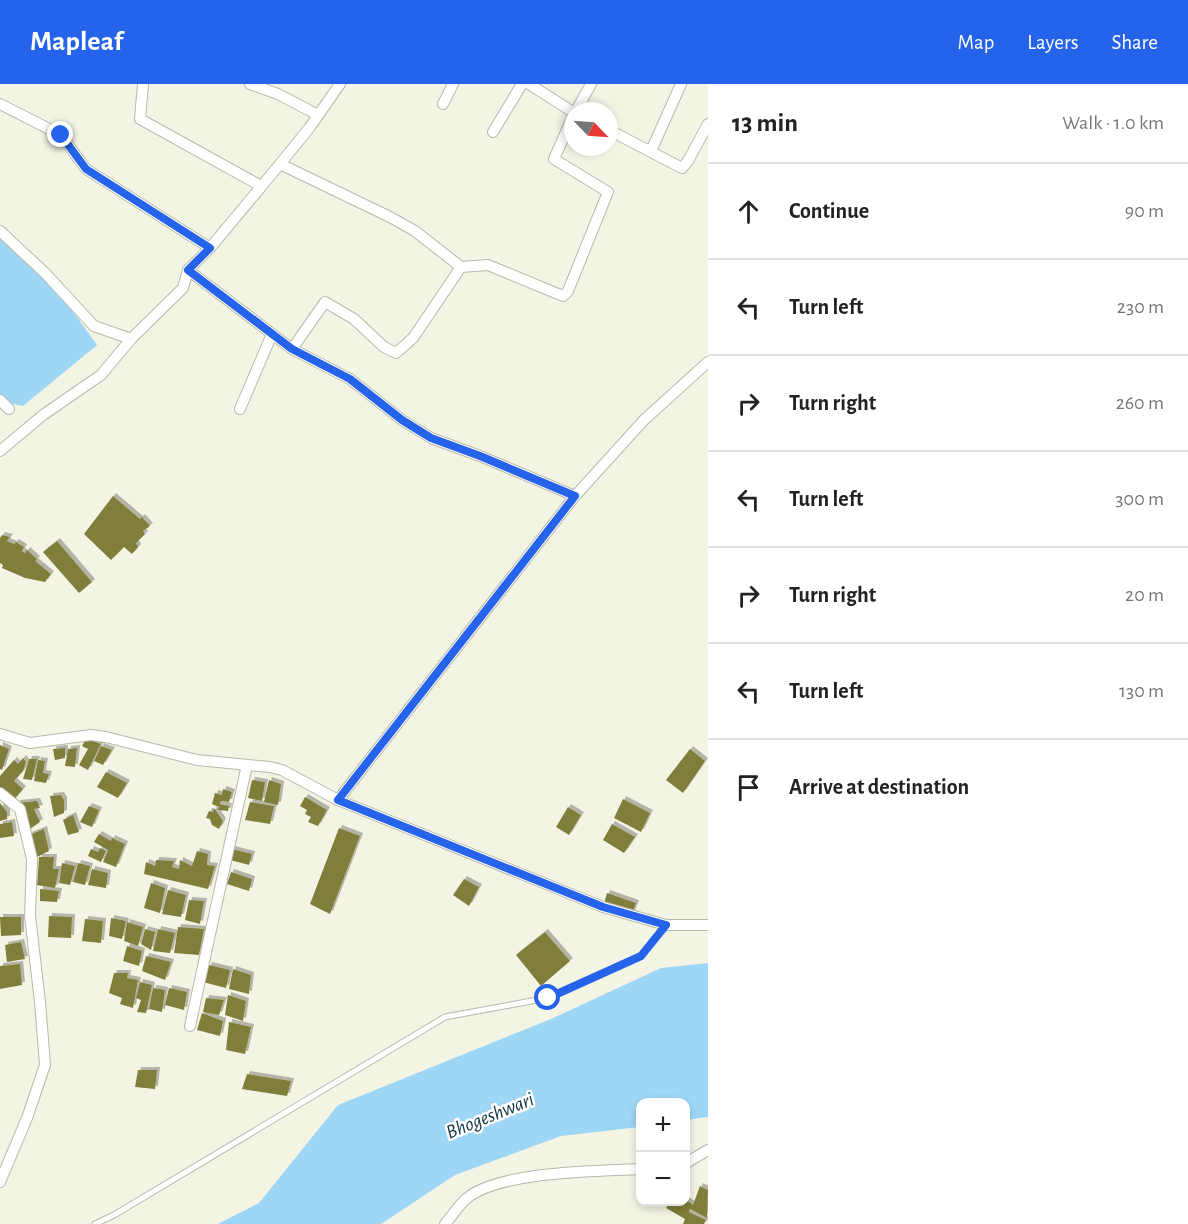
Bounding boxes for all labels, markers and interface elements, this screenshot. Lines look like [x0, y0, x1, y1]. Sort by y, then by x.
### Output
text: Mapleaf [30, 28, 123, 56]
text: Map [958, 32, 994, 53]
text: Layers [1027, 32, 1078, 53]
text: Share [1111, 32, 1158, 53]
north arrow [564, 102, 618, 156]
text: 13 min [732, 110, 798, 136]
text: Walk · 1.0 km [1062, 113, 1164, 133]
route end [47, 121, 73, 147]
icon: ahead [732, 195, 765, 228]
text: Continue [789, 200, 869, 222]
text: 90 m [1125, 201, 1164, 221]
icon: left [732, 291, 765, 324]
text: Turn left [789, 296, 863, 318]
text: 230 m [1117, 297, 1164, 317]
icon: right [732, 387, 765, 420]
text: Turn right [789, 392, 876, 414]
text: 260 m [1116, 393, 1164, 413]
icon: left [732, 483, 765, 516]
text: Turn left [789, 488, 863, 510]
text: 300 m [1115, 489, 1164, 509]
icon: right [732, 579, 765, 612]
text: Turn right [789, 584, 876, 606]
text: 20 m [1125, 585, 1164, 605]
icon: left [732, 675, 765, 708]
text: Turn left [789, 680, 863, 702]
text: 130 m [1119, 681, 1164, 701]
icon: arrive [732, 771, 765, 804]
text: Arrive at destination [789, 776, 969, 798]
route start [534, 984, 560, 1010]
water label: Bhogeshwari [443, 1089, 537, 1143]
map controls [636, 1098, 690, 1206]
button: + [636, 1098, 690, 1152]
button: − [636, 1152, 690, 1206]

